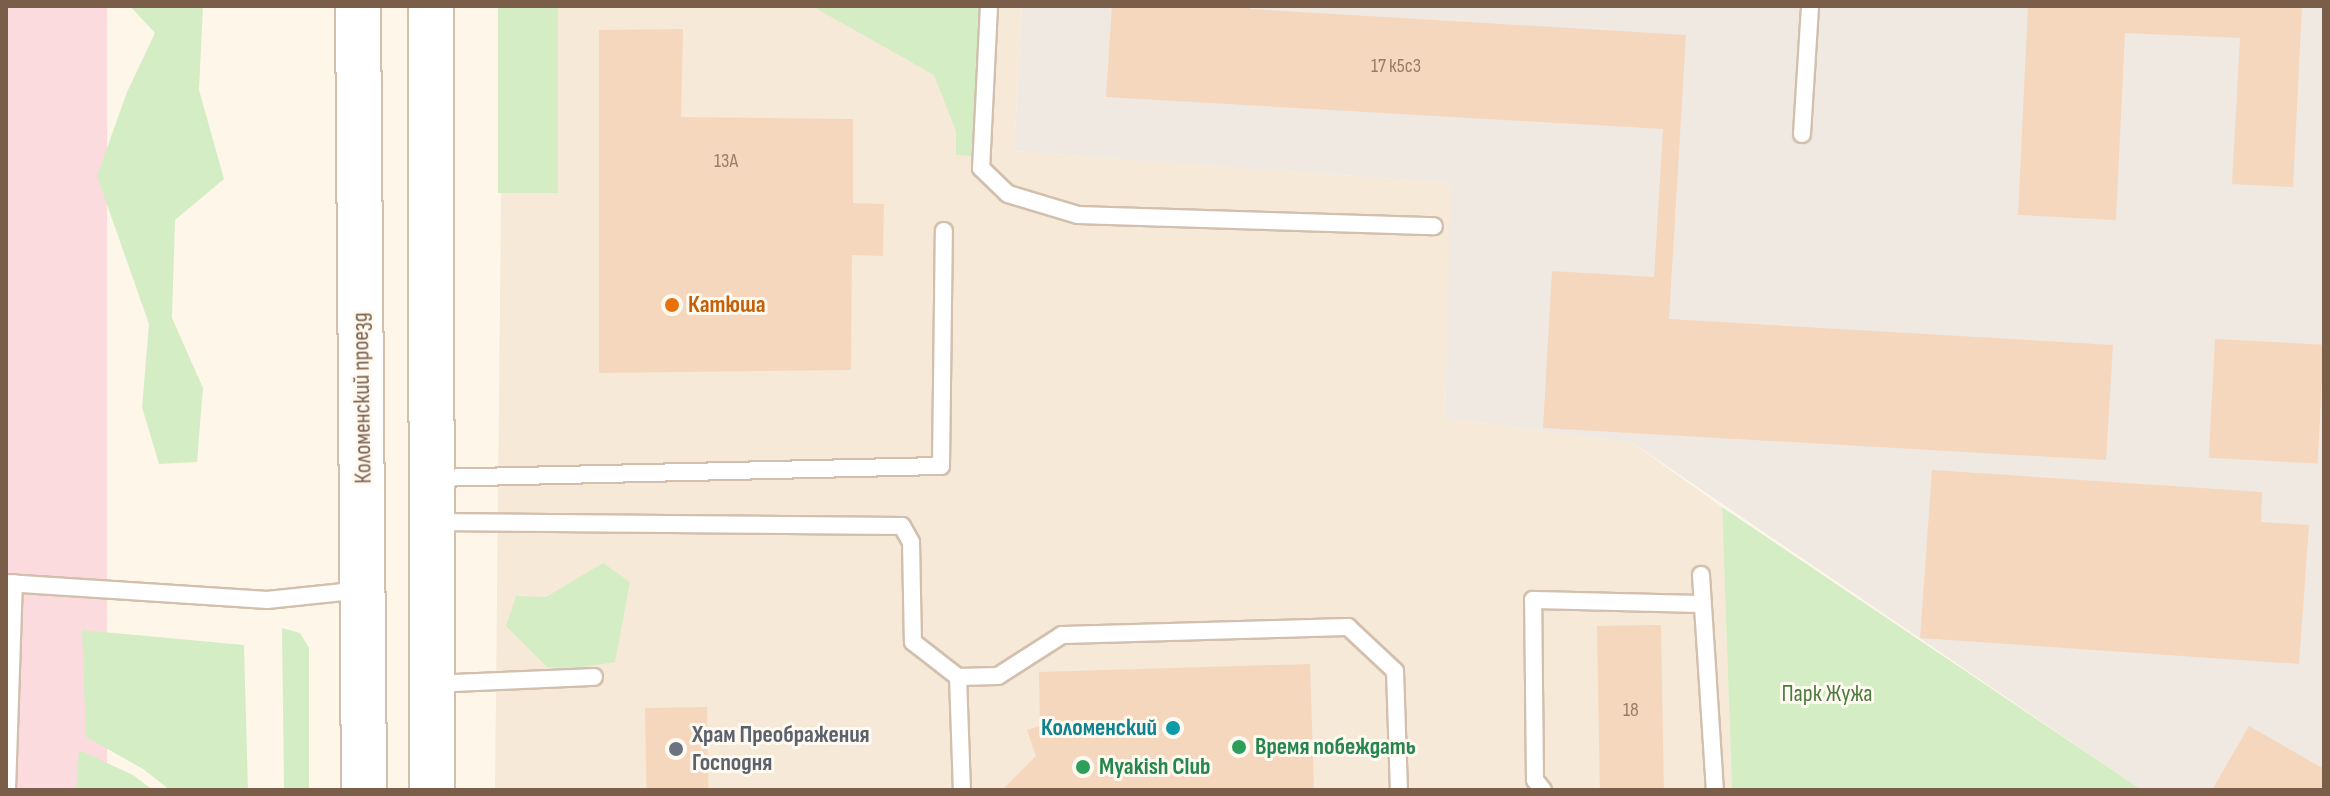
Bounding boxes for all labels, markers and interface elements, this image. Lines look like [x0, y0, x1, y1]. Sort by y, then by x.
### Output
house number: 17 к5с3 [1371, 54, 1421, 78]
house number: 13А [714, 149, 738, 173]
place label: Катюша [688, 291, 765, 319]
marker: Катюша [663, 296, 681, 314]
street label: Коломенский проезд [346, 312, 378, 484]
park label: Парк Жужа [1781, 680, 1873, 708]
house number: 18 [1623, 698, 1639, 722]
place label: Коломенский [1041, 714, 1157, 742]
marker: Коломенский [1164, 719, 1182, 737]
place label: Храм Преображения Господня [692, 721, 870, 777]
place label: Время побеждать [1255, 733, 1416, 761]
marker: Время побеждать [1230, 738, 1248, 756]
marker: Храм Преображения Господня [667, 740, 685, 758]
place label: Myakish Club [1099, 753, 1210, 781]
marker: Myakish Club [1074, 758, 1092, 776]

